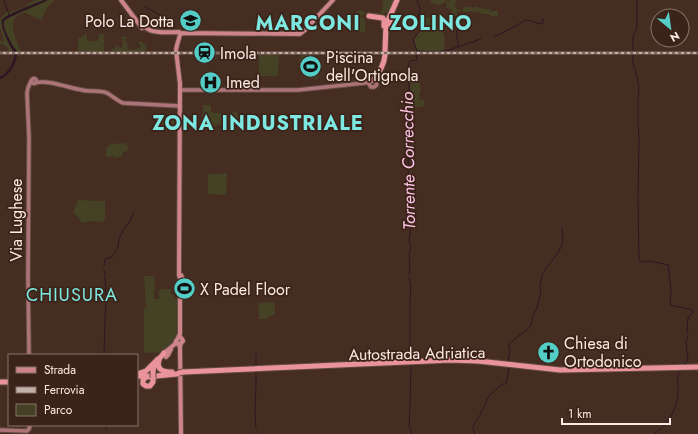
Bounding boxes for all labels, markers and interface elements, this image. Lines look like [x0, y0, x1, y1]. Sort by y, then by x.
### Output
school or university icon: Polo La Dotta [177, 8, 203, 34]
north arrow [650, 8, 690, 48]
district label: MARCONI [255, 9, 361, 38]
district label: ZOLINO [389, 9, 473, 38]
place label: Polo La Dotta [85, 10, 174, 33]
text: N [667, 28, 683, 46]
station icon: Imola [192, 40, 218, 66]
place label: Imola [220, 42, 257, 65]
place label: Piscina dell'Ortignola [326, 46, 419, 87]
sports icon: Piscina dell'Ortignola [298, 53, 324, 79]
hospital icon: Imed [197, 69, 223, 95]
place label: Imed [226, 71, 260, 94]
water label: Torrente Correcchio [395, 92, 421, 230]
district label: ZONA INDUSTRIALE [152, 109, 364, 138]
street label: Via Lughese [5, 179, 28, 261]
sports icon: X Padel Floor [172, 276, 198, 302]
place label: X Padel Floor [200, 278, 291, 301]
district label: CHIUSURA [26, 282, 118, 308]
place label: Chiesa di Ortodonico [564, 332, 642, 373]
church icon: Chiesa di Ortodonico [535, 339, 561, 365]
street label: Autostrada Adriatica [348, 341, 486, 366]
legend [8, 354, 138, 426]
text: Strada [44, 361, 76, 379]
text: Ferrovia [44, 381, 85, 399]
scale bar [562, 400, 670, 426]
text: Parco [44, 401, 73, 419]
text: 1 km [568, 405, 592, 423]

